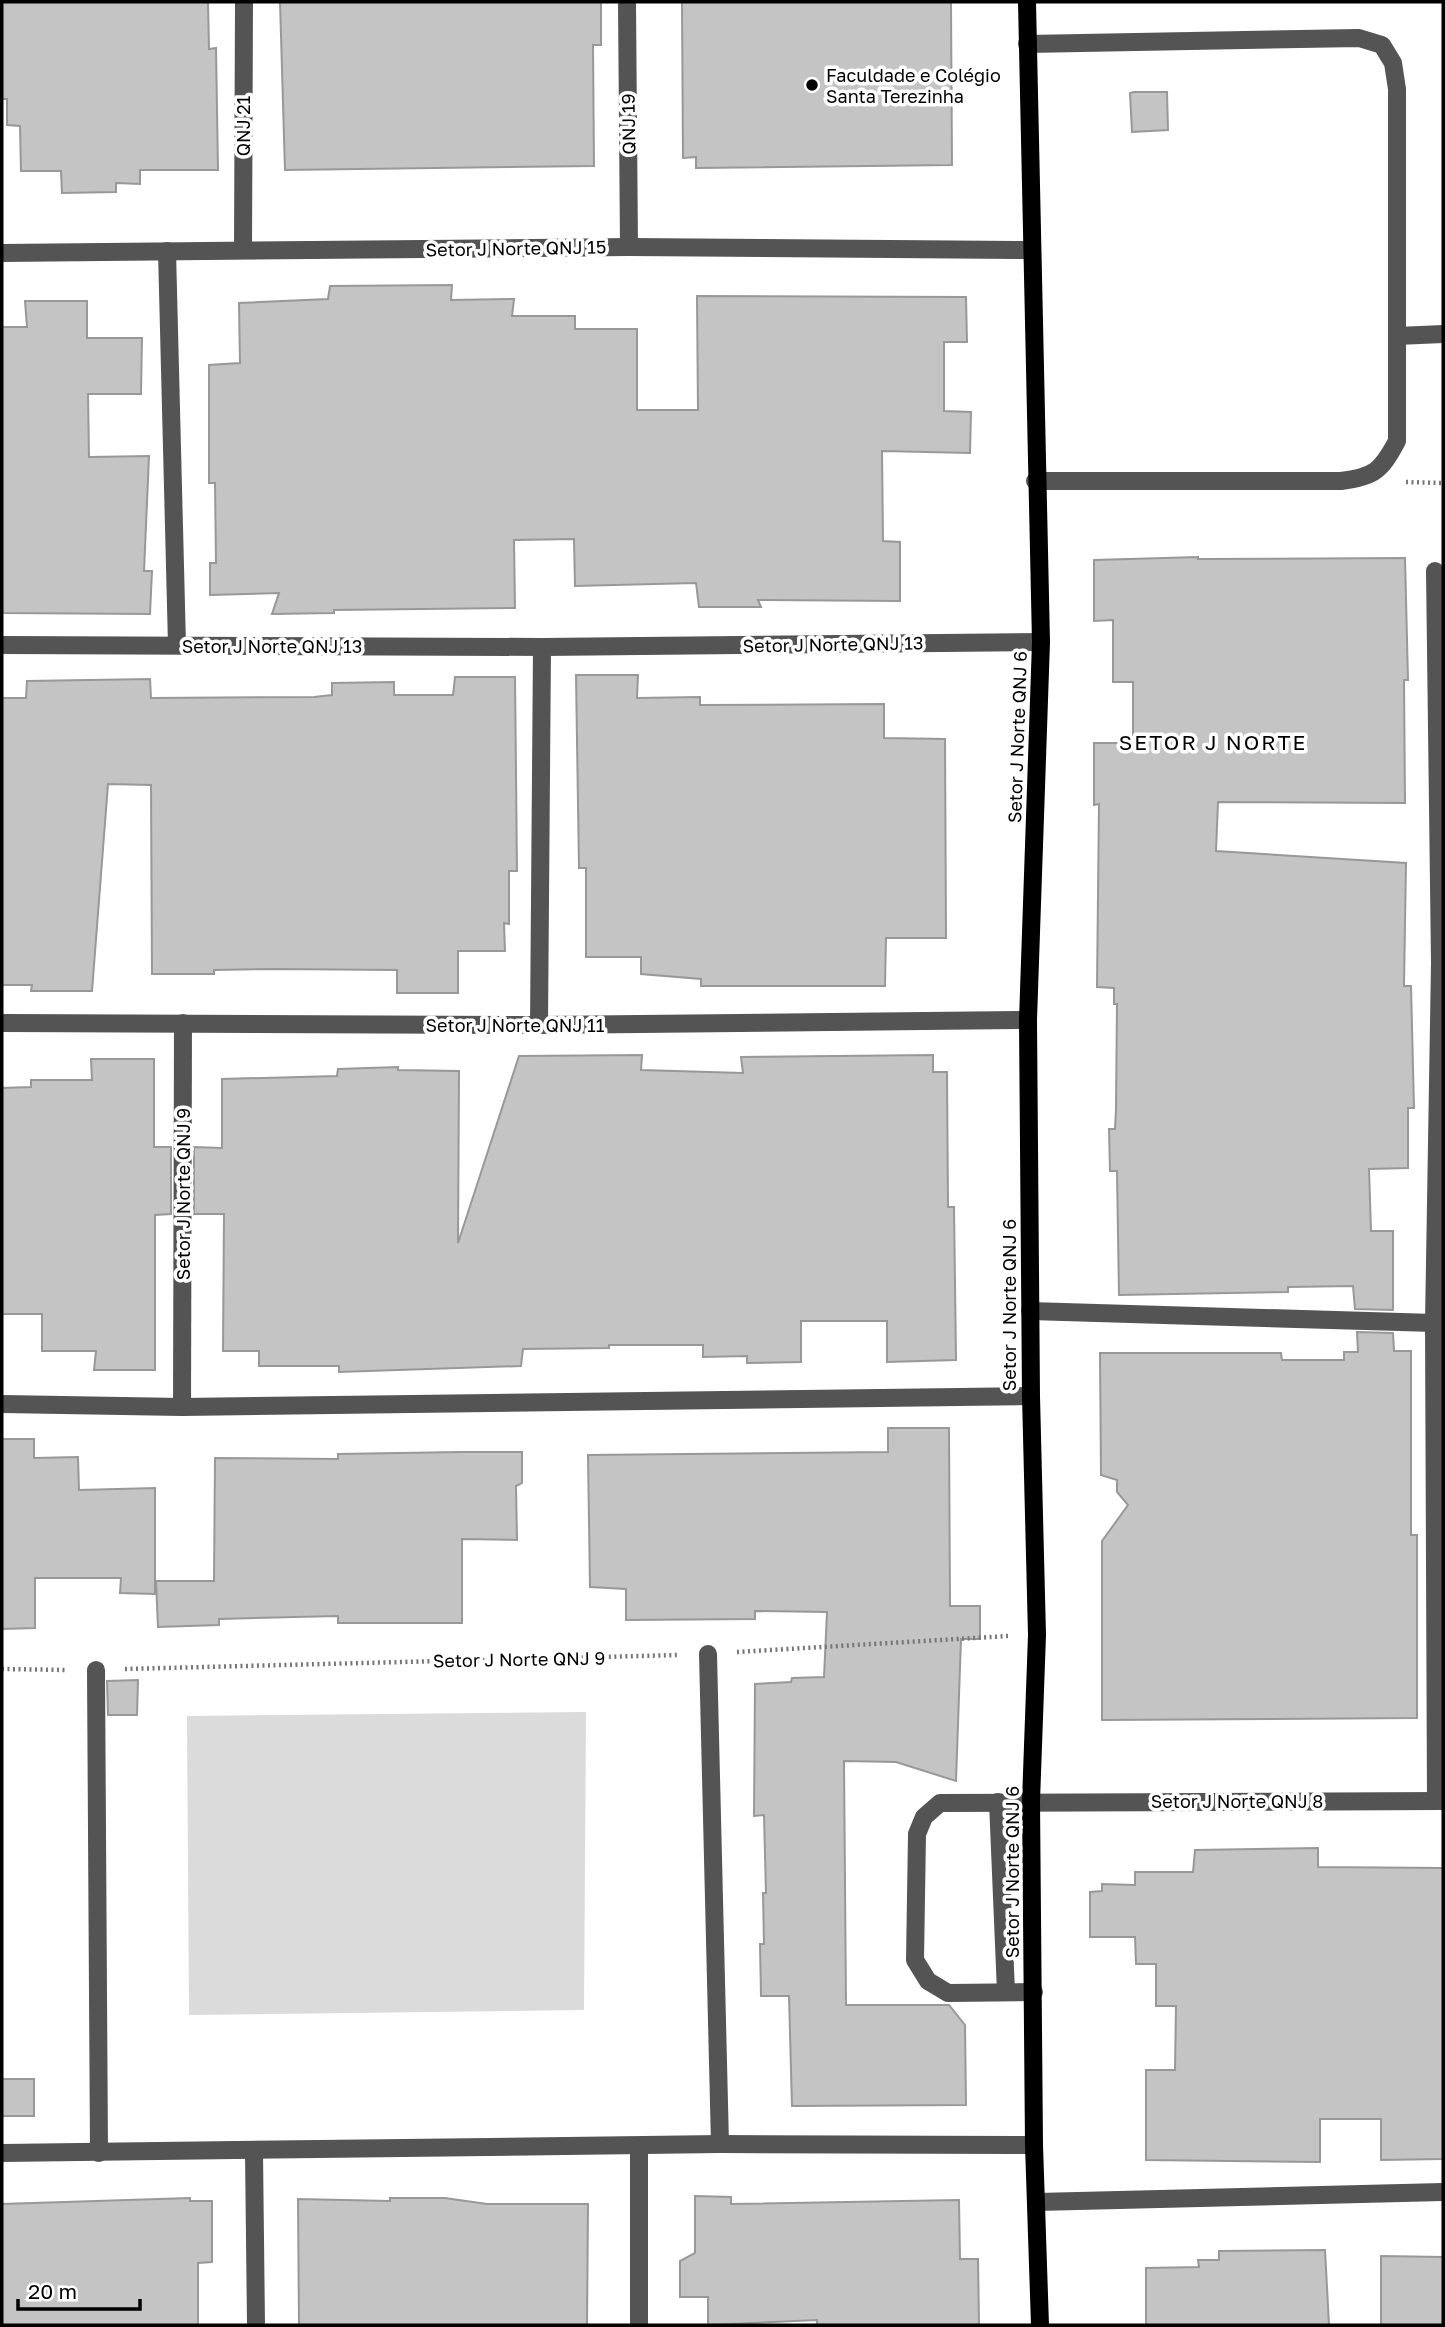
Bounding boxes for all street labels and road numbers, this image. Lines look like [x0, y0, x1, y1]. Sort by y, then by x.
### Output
street label: QNJ 19 [616, 93, 640, 155]
street label: QNJ 21 [232, 95, 254, 156]
street label: Setor J Norte QNJ 15 [426, 235, 606, 261]
street label: Setor J Norte QNJ 13 [742, 631, 924, 657]
street label: Setor J Norte QNJ 13 [182, 635, 362, 657]
street label: Setor J Norte QNJ 6 [1003, 650, 1031, 824]
street label: Setor J Norte QNJ 11 [426, 1014, 605, 1036]
street label: Setor J Norte QNJ 9 [172, 1108, 194, 1280]
street label: Setor J Norte QNJ 6 [998, 1219, 1020, 1391]
street label: Setor J Norte QNJ 9 [433, 1646, 605, 1672]
street label: Setor J Norte QNJ 6 [1001, 1786, 1023, 1958]
street label: Setor J Norte QNJ 8 [1151, 1790, 1323, 1812]

